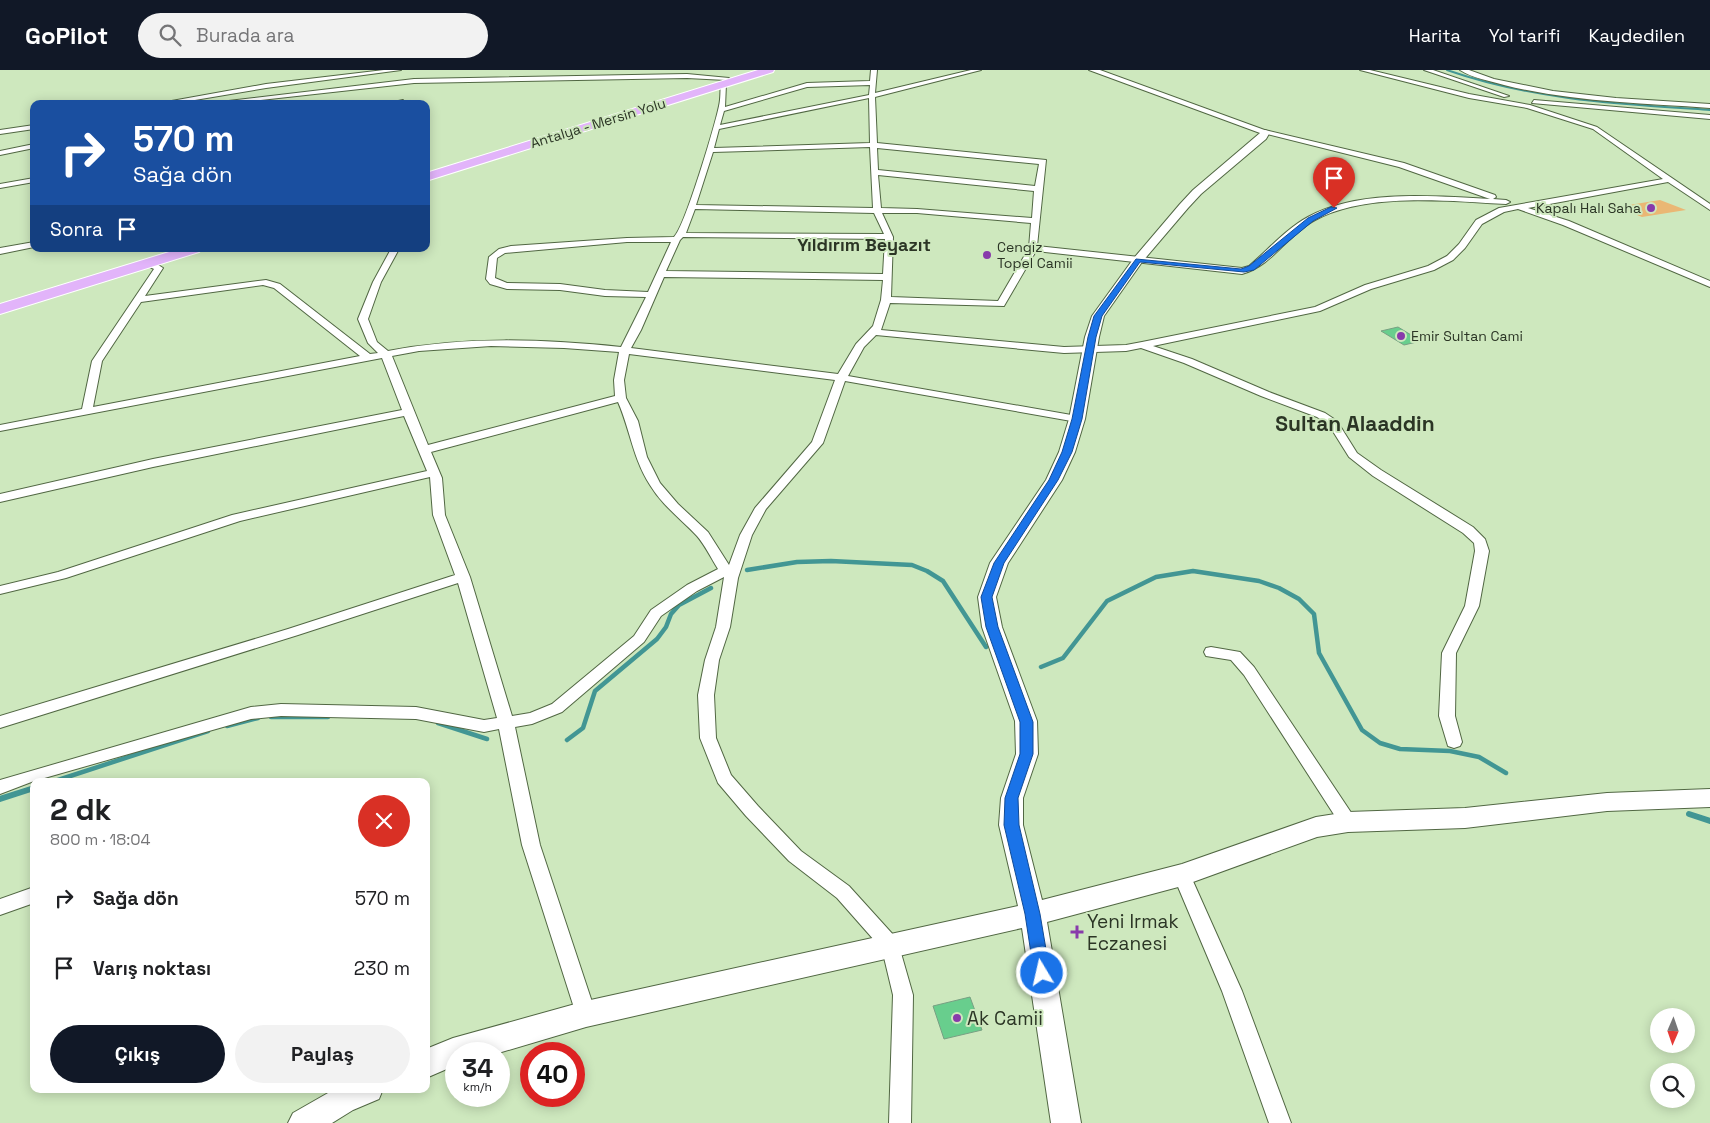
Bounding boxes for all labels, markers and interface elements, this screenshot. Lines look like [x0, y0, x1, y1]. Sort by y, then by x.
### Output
search box [138, 13, 488, 58]
text: GoPilot [25, 20, 108, 51]
icon: search [156, 21, 184, 49]
text: Burada ara [196, 23, 295, 48]
text: Harita [1409, 24, 1461, 47]
text: Yol tarifi [1489, 24, 1561, 47]
text: Kaydedilen [1589, 24, 1685, 47]
street label: Antalya - Mersin Yolu [528, 94, 668, 152]
text: 570 m [133, 117, 234, 161]
icon: right [50, 120, 115, 185]
pin [1313, 157, 1355, 208]
text: Sağa dön [133, 160, 233, 188]
icon: arrive [1320, 164, 1348, 192]
place label: Kapalı Halı Saha [1536, 199, 1641, 217]
marker: Kapalı Halı Saha [1645, 202, 1657, 214]
icon: arrive [113, 215, 141, 243]
text: Sonra [50, 217, 103, 242]
district label: Yıldırım Beyazıt [797, 233, 931, 256]
place label: Cengiz Topel Camii [997, 238, 1073, 272]
marker: Cengiz Topel Camii [981, 249, 993, 261]
place label: Emir Sultan Cami [1411, 327, 1523, 345]
marker: Emir Sultan Cami [1395, 330, 1407, 342]
district label: Sultan Alaaddin [1275, 410, 1435, 437]
text: 2 dk [50, 790, 112, 829]
button: close [358, 795, 410, 847]
text: 800 m · 18:04 [50, 829, 151, 850]
icon: right [50, 884, 78, 912]
text: Sağa dön [93, 886, 179, 911]
text: 570 m [355, 886, 410, 911]
place label: Yeni Irmak Eczanesi [1087, 909, 1179, 956]
marker: Yeni Irmak Eczanesi [1071, 926, 1083, 938]
position arrow [1015, 946, 1067, 998]
icon: arrive [50, 954, 78, 982]
text: Varış noktası [93, 956, 211, 981]
text: 230 m [354, 956, 410, 981]
place label: Ak Camii [967, 1006, 1043, 1031]
north arrow [1650, 1008, 1695, 1052]
map controls [1650, 1008, 1695, 1108]
marker: Ak Camii [951, 1012, 963, 1024]
button: Çıkış [50, 1025, 225, 1083]
button: Paylaş [235, 1025, 410, 1083]
speed limit sign: 40 [520, 1042, 585, 1107]
text: 34 [462, 1052, 493, 1084]
button: search [1650, 1063, 1695, 1108]
text: km/h [463, 1079, 492, 1095]

